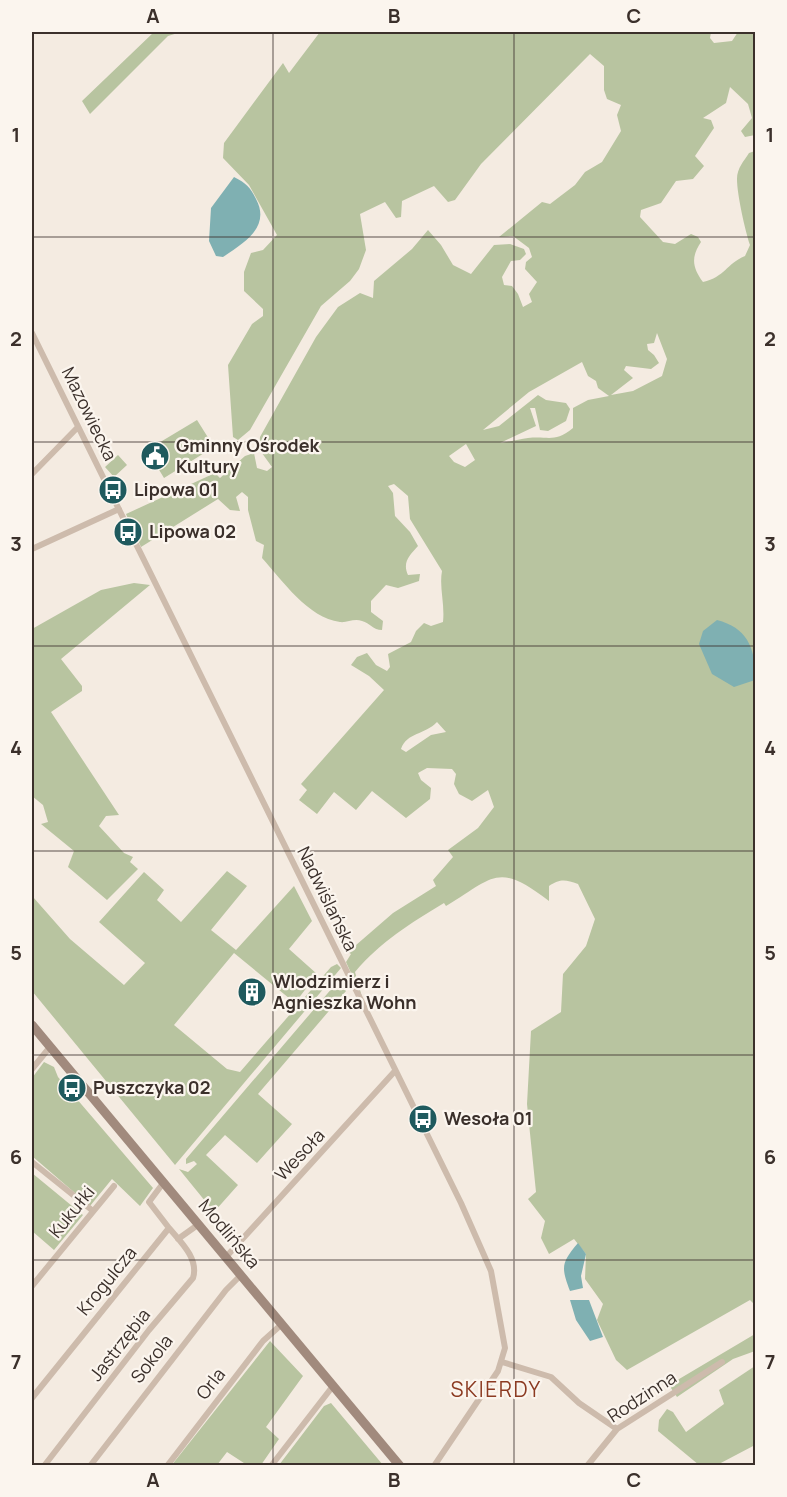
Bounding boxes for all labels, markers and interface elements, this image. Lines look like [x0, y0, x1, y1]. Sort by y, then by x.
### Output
text: A [146, 2, 160, 29]
text: B [388, 2, 401, 29]
text: C [627, 2, 641, 29]
text: 1 [12, 121, 20, 148]
text: 1 [766, 121, 774, 148]
text: 2 [10, 325, 22, 352]
text: 2 [764, 325, 776, 352]
street label: Mazowiecka [57, 363, 123, 465]
place label: Gminny Ośrodek Kultury [176, 433, 321, 478]
public building icon: Gminny Ośrodek Kultury [139, 440, 171, 472]
bus stop icon: Lipowa 01 [97, 474, 129, 506]
place label: Lipowa 01 [134, 477, 218, 501]
bus stop icon: Lipowa 02 [112, 516, 144, 548]
place label: Lipowa 02 [149, 519, 236, 543]
text: 3 [10, 530, 22, 557]
text: 3 [764, 530, 776, 557]
text: 4 [10, 734, 22, 761]
text: 4 [764, 734, 776, 761]
street label: Nadwiślańska [292, 842, 364, 955]
text: 5 [10, 939, 22, 966]
text: 5 [764, 939, 776, 966]
place label: Wlodzimierz i Agnieszka Wohn [273, 969, 416, 1014]
building icon: Wlodzimierz i Agnieszka Wohn [236, 976, 268, 1008]
bus stop icon: Puszczyka 02 [56, 1072, 88, 1104]
place label: Puszczyka 02 [93, 1075, 210, 1099]
bus stop icon: Wesoła 01 [407, 1103, 439, 1135]
place label: Wesoła 01 [444, 1106, 533, 1130]
street label: Wesoła [269, 1123, 329, 1185]
text: 6 [10, 1143, 22, 1170]
text: 6 [764, 1143, 776, 1170]
street label: Kukułki [43, 1180, 100, 1242]
street label: Modlińska [194, 1193, 266, 1273]
street label: Krogulcza [71, 1241, 141, 1320]
street label: Jastrzębia [83, 1303, 155, 1386]
street label: Sokola [125, 1329, 178, 1388]
text: 7 [11, 1348, 21, 1375]
text: 7 [765, 1348, 775, 1375]
street label: Orla [190, 1363, 230, 1404]
street label: Rodzinna [602, 1365, 681, 1427]
district label: SKIERDY [450, 1375, 542, 1403]
text: A [146, 1466, 160, 1493]
text: B [388, 1466, 401, 1493]
text: C [627, 1466, 641, 1493]

